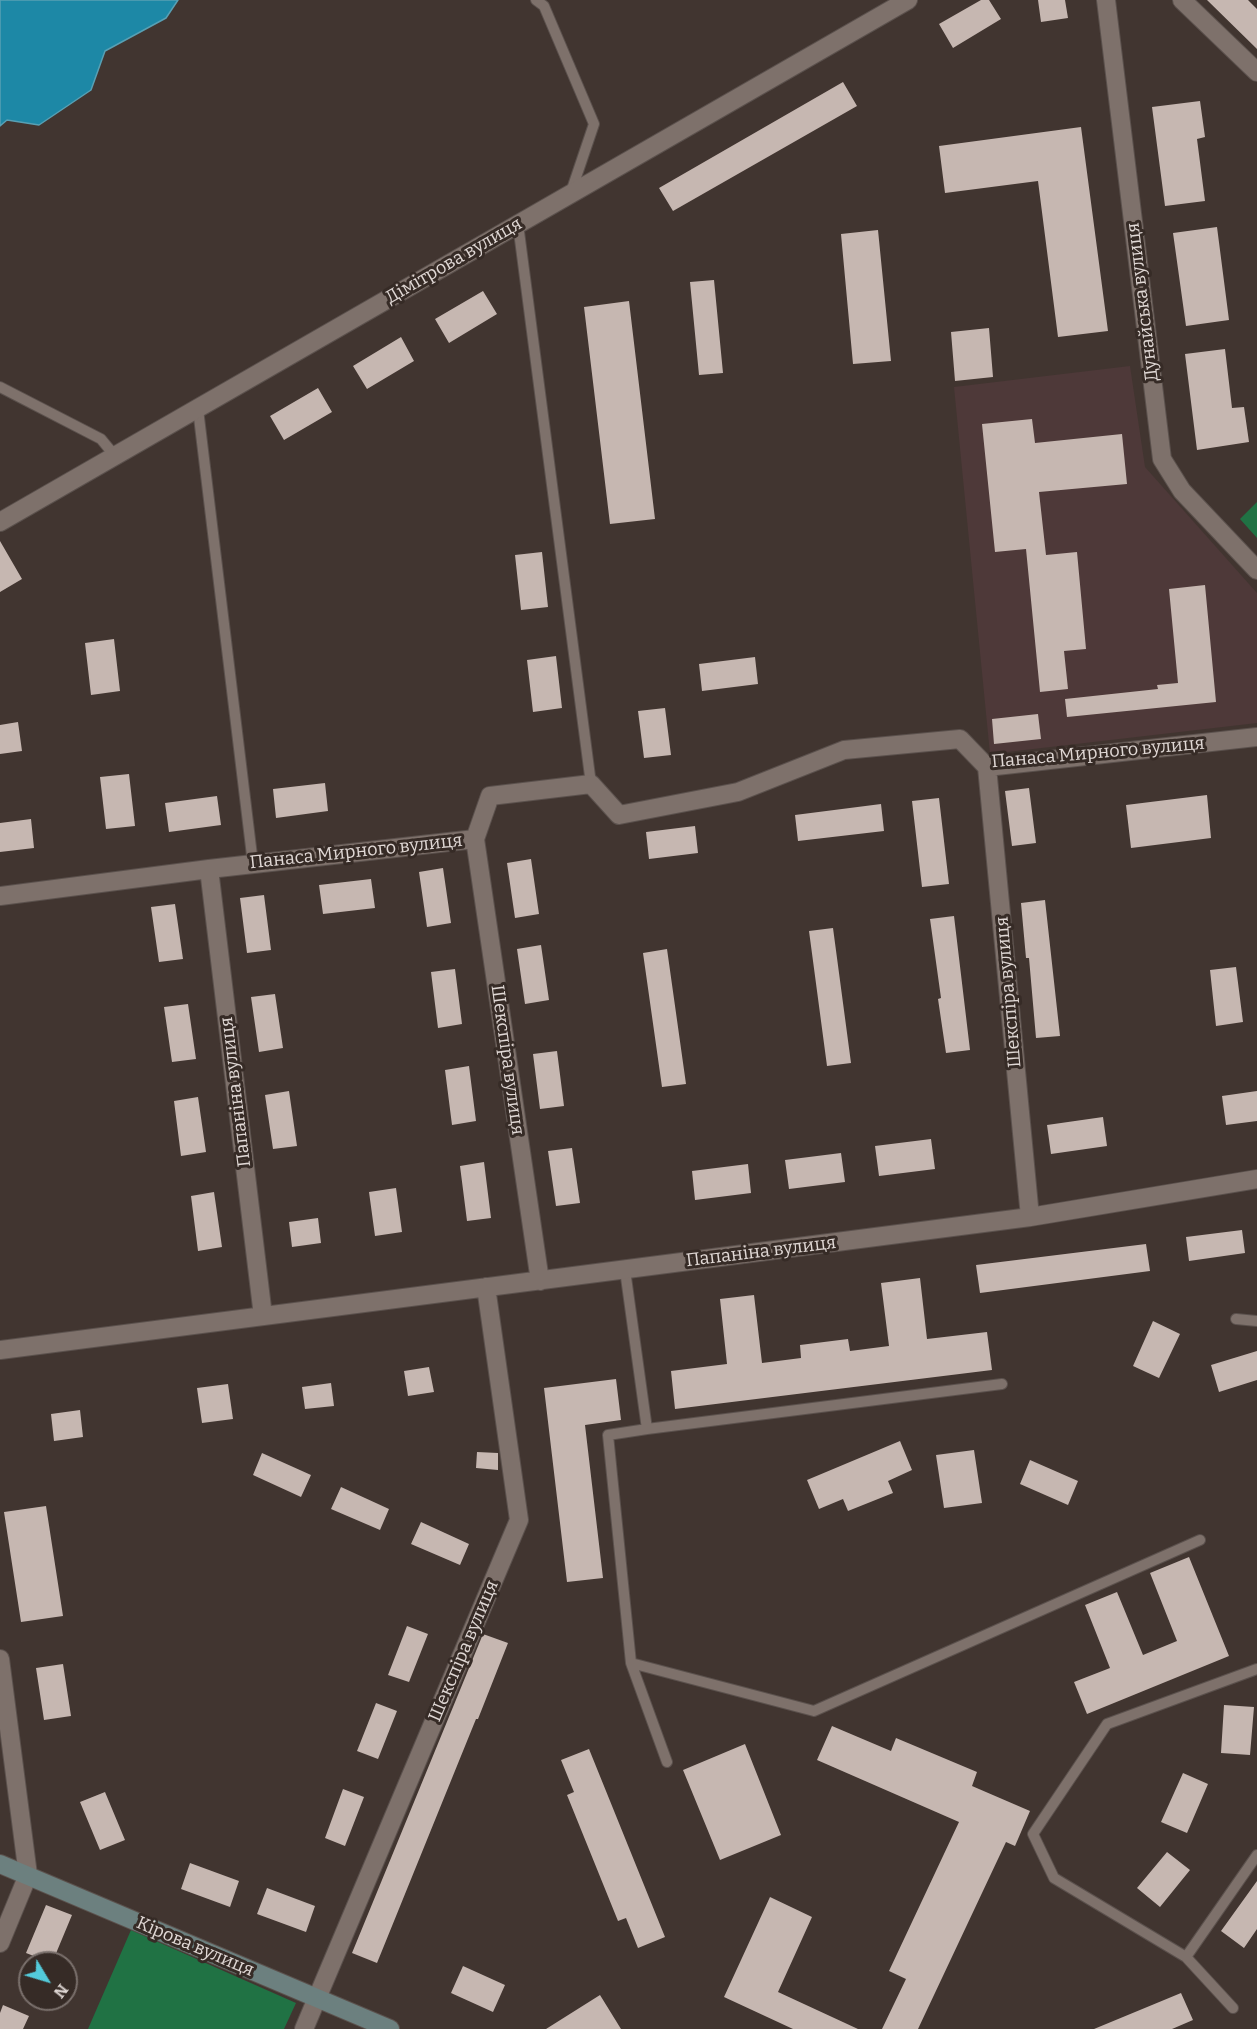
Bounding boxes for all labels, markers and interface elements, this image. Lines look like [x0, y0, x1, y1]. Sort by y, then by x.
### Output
street label: Дімітрова вулиця [382, 213, 526, 309]
street label: Дунайська вулиця [1123, 221, 1163, 383]
street label: Панаса Мирного вулиця [991, 733, 1205, 773]
street label: Панаса Мирного вулиця [249, 830, 463, 874]
street label: Шекспіра вулиця [992, 916, 1026, 1068]
street label: Шекспіра вулиця [486, 983, 528, 1137]
street label: Папаніна вулиця [216, 1016, 256, 1168]
street label: Папаніна вулиця [685, 1232, 837, 1272]
street label: Шекспіра вулиця [424, 1577, 504, 1725]
street label: Кірова вулиця [133, 1912, 257, 1982]
north arrow [18, 1951, 78, 2011]
text: N [50, 1980, 72, 2002]

